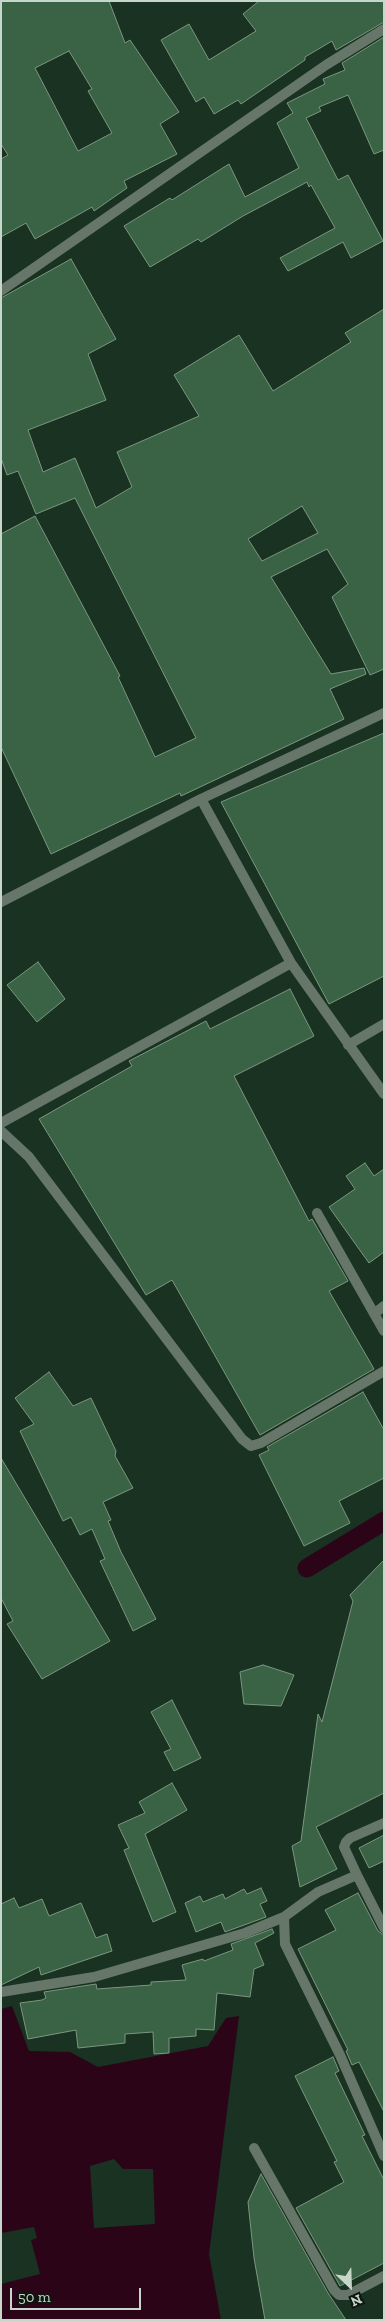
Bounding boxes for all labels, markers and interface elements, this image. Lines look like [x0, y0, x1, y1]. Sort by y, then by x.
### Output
north arrow [325, 2261, 375, 2311]
scale bar [12, 2278, 144, 2310]
text: 50 m [18, 2288, 51, 2306]
text: N [348, 2290, 365, 2310]

